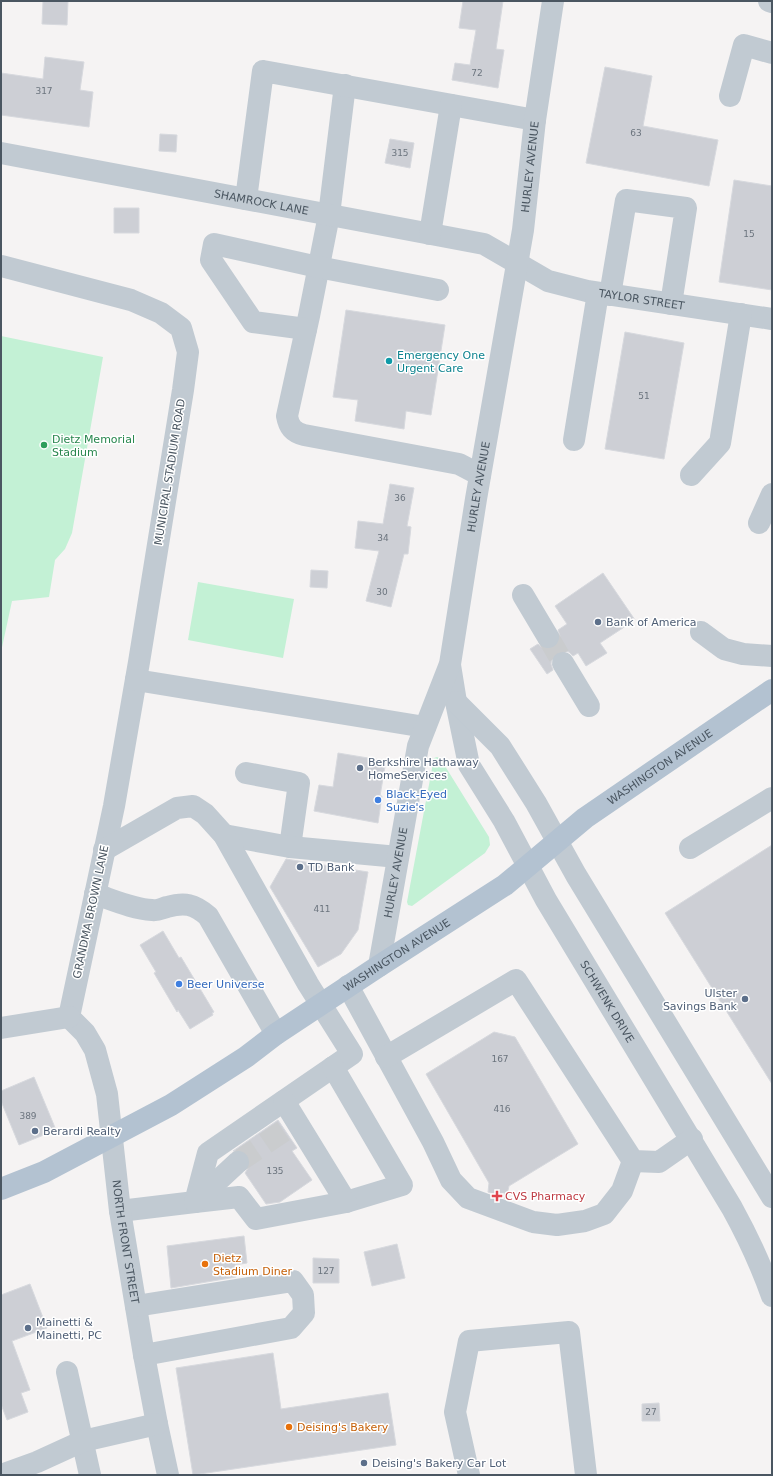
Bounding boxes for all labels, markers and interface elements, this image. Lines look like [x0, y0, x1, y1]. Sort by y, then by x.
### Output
house number: 72 [471, 68, 483, 78]
house number: 317 [35, 86, 53, 96]
street label: HURLEY AVENUE [518, 121, 541, 213]
house number: 63 [630, 128, 642, 138]
house number: 315 [391, 148, 409, 158]
street label: SHAMROCK LANE [213, 187, 310, 217]
house number: 15 [743, 229, 755, 239]
street label: TAYLOR STREET [597, 286, 686, 312]
place label: Emergency One Urgent Care [397, 349, 485, 375]
marker: Emergency One Urgent Care [384, 356, 394, 366]
house number: 51 [638, 391, 650, 401]
street label: MUNICIPAL STADIUM ROAD [152, 398, 188, 546]
place label: Dietz Memorial Stadium [52, 433, 135, 459]
marker: Dietz Memorial Stadium [39, 440, 49, 450]
street label: HURLEY AVENUE [464, 440, 492, 533]
house number: 36 [394, 493, 406, 503]
house number: 34 [377, 533, 389, 543]
house number: 30 [376, 587, 388, 597]
place label: Bank of America [606, 616, 697, 629]
marker: Bank of America [593, 617, 603, 627]
street label: WASHINGTON AVENUE [605, 726, 715, 807]
place label: Berkshire Hathaway HomeServices [368, 756, 479, 782]
marker: Berkshire Hathaway HomeServices [355, 763, 365, 773]
place label: Black-Eyed Suzie's [386, 788, 447, 814]
marker: Black-Eyed Suzie's [373, 795, 383, 805]
street label: HURLEY AVENUE [381, 826, 410, 919]
street label: GRANDMA BROWN LANE [71, 844, 112, 980]
place label: TD Bank [307, 861, 355, 874]
marker: TD Bank [295, 862, 305, 872]
house number: 411 [313, 904, 331, 914]
street label: WASHINGTON AVENUE [341, 916, 452, 994]
street label: SCHWENK DRIVE [578, 958, 637, 1045]
place label: Beer Universe [187, 978, 265, 991]
marker: Beer Universe [174, 979, 184, 989]
place label: Ulster Savings Bank [663, 987, 738, 1013]
marker: Ulster Savings Bank [740, 994, 750, 1004]
house number: 167 [491, 1054, 509, 1064]
house number: 416 [493, 1104, 511, 1114]
house number: 389 [19, 1111, 37, 1121]
place label: Berardi Realty [43, 1125, 121, 1138]
marker: Berardi Realty [30, 1126, 40, 1136]
house number: 135 [266, 1166, 284, 1176]
street label: NORTH FRONT STREET [110, 1179, 142, 1305]
place label: CVS Pharmacy [505, 1190, 586, 1203]
marker: CVS Pharmacy [492, 1191, 502, 1201]
place label: Dietz Stadium Diner [213, 1252, 293, 1278]
marker: Dietz Stadium Diner [200, 1259, 210, 1269]
house number: 127 [317, 1266, 335, 1276]
place label: Mainetti & Mainetti, PC [36, 1316, 102, 1342]
marker: Mainetti & Mainetti, PC [23, 1323, 33, 1333]
house number: 27 [645, 1407, 657, 1417]
place label: Deising's Bakery [297, 1421, 389, 1434]
marker: Deising's Bakery [284, 1422, 294, 1432]
place label: Deising's Bakery Car Lot [372, 1457, 507, 1470]
marker: Deising's Bakery Car Lot [359, 1458, 369, 1468]

